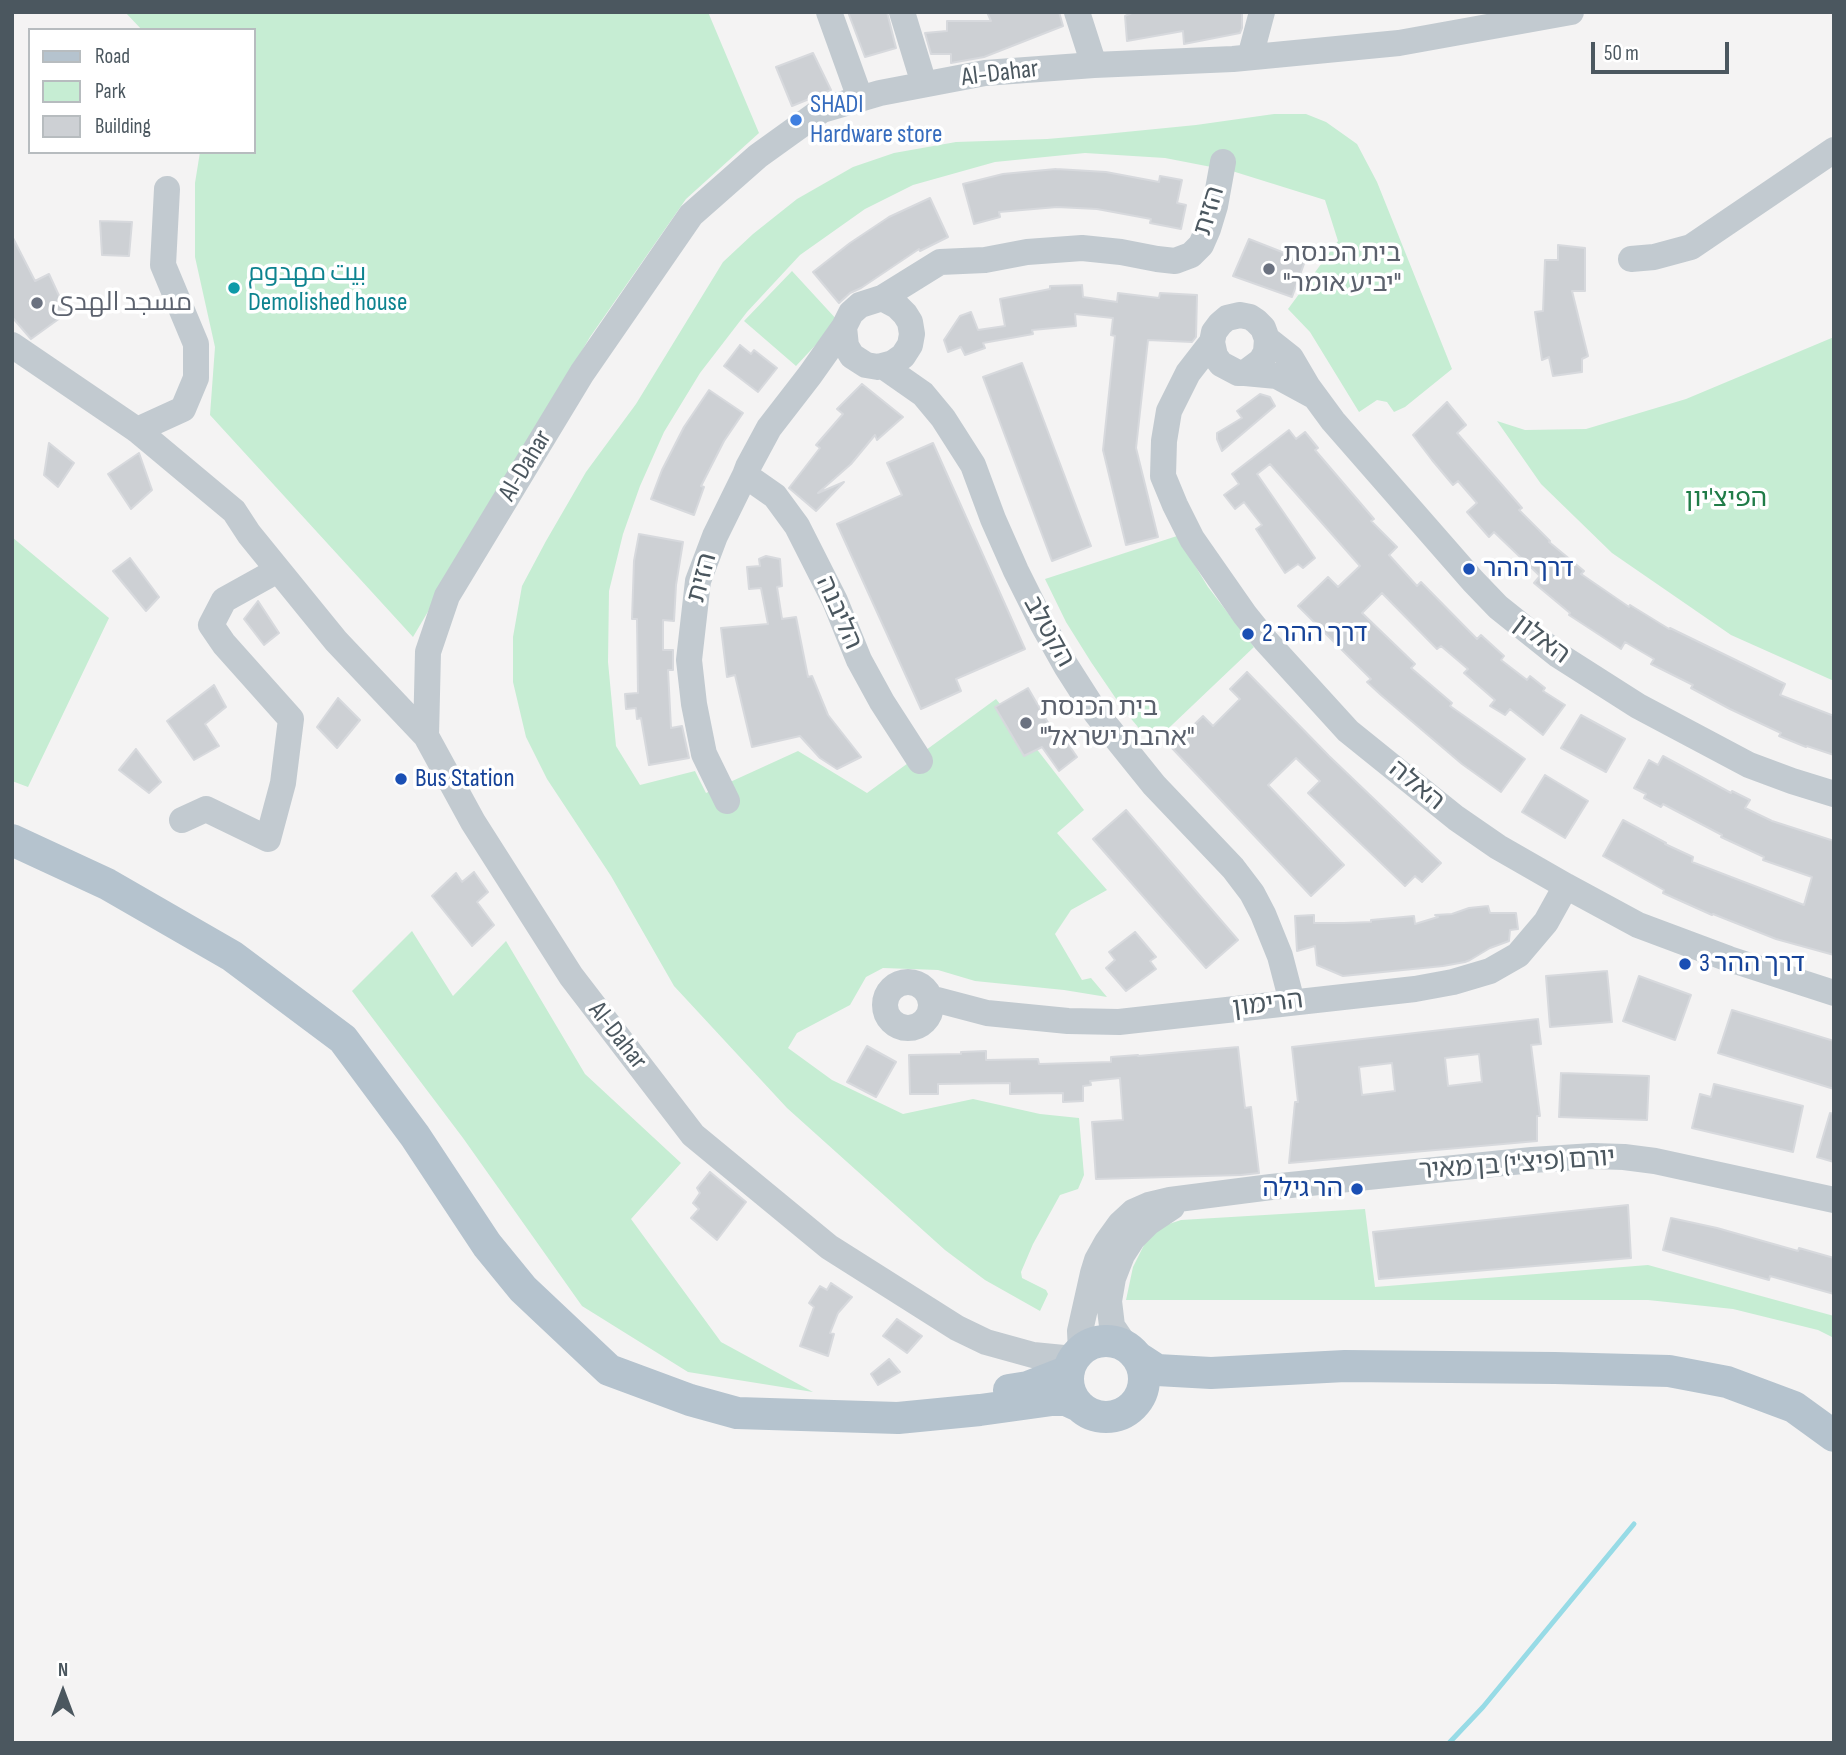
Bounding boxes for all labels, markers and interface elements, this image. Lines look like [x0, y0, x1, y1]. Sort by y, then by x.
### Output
legend [28, 28, 256, 154]
scale bar [1594, 28, 1732, 72]
text: 50 m [1604, 41, 1639, 66]
text: Road [95, 44, 130, 69]
street label: Al-Dahar [960, 54, 1040, 94]
text: Park [95, 79, 126, 104]
place label: SHADI Hardware store [810, 89, 942, 150]
marker: SHADI Hardware store [788, 112, 804, 128]
text: Building [95, 114, 151, 139]
street label: הזית [1188, 183, 1232, 239]
place label: בית הכנסת "יביע אומר" [1283, 238, 1401, 300]
place label: بيت مهدوم Demolished house [248, 257, 407, 318]
marker: בית הכנסת "יביע אומר" [1261, 261, 1277, 277]
marker: بيت مهدوم Demolished house [226, 280, 242, 296]
place label: مسجد الهدى [51, 287, 192, 319]
marker: مسجد الهدى [29, 295, 45, 311]
street label: Al-Dahar [493, 425, 559, 507]
park label: הפיצ'יון [1685, 483, 1767, 515]
street label: הזית [681, 550, 725, 606]
place label: דרך ההר [1483, 553, 1574, 585]
marker: דרך ההר [1461, 561, 1477, 577]
street label: הליבנה [808, 572, 868, 654]
street label: הקטלב [1016, 591, 1080, 673]
street label: האלון [1507, 609, 1575, 671]
place label: דרך ההר 2 [1262, 618, 1368, 650]
marker: דרך ההר 2 [1240, 626, 1256, 642]
place label: בית הכנסת "אהבת ישראל" [1040, 692, 1195, 754]
marker: בית הכנסת "אהבת ישראל" [1018, 715, 1034, 731]
street label: האלה [1382, 754, 1450, 818]
place label: Bus Station [415, 763, 515, 795]
marker: Bus Station [393, 771, 409, 787]
place label: דרך ההר 3 [1699, 948, 1805, 980]
marker: דרך ההר 3 [1677, 956, 1693, 972]
street label: הרימון [1231, 985, 1305, 1025]
street label: Al-Dahar [581, 996, 653, 1076]
street label: יורם (פיצ'י) בן מאיר [1418, 1143, 1616, 1187]
place label: הר גילה [1263, 1173, 1343, 1205]
marker: הר גילה [1349, 1181, 1365, 1197]
north arrow [28, 1657, 98, 1727]
text: N [58, 1659, 68, 1682]

